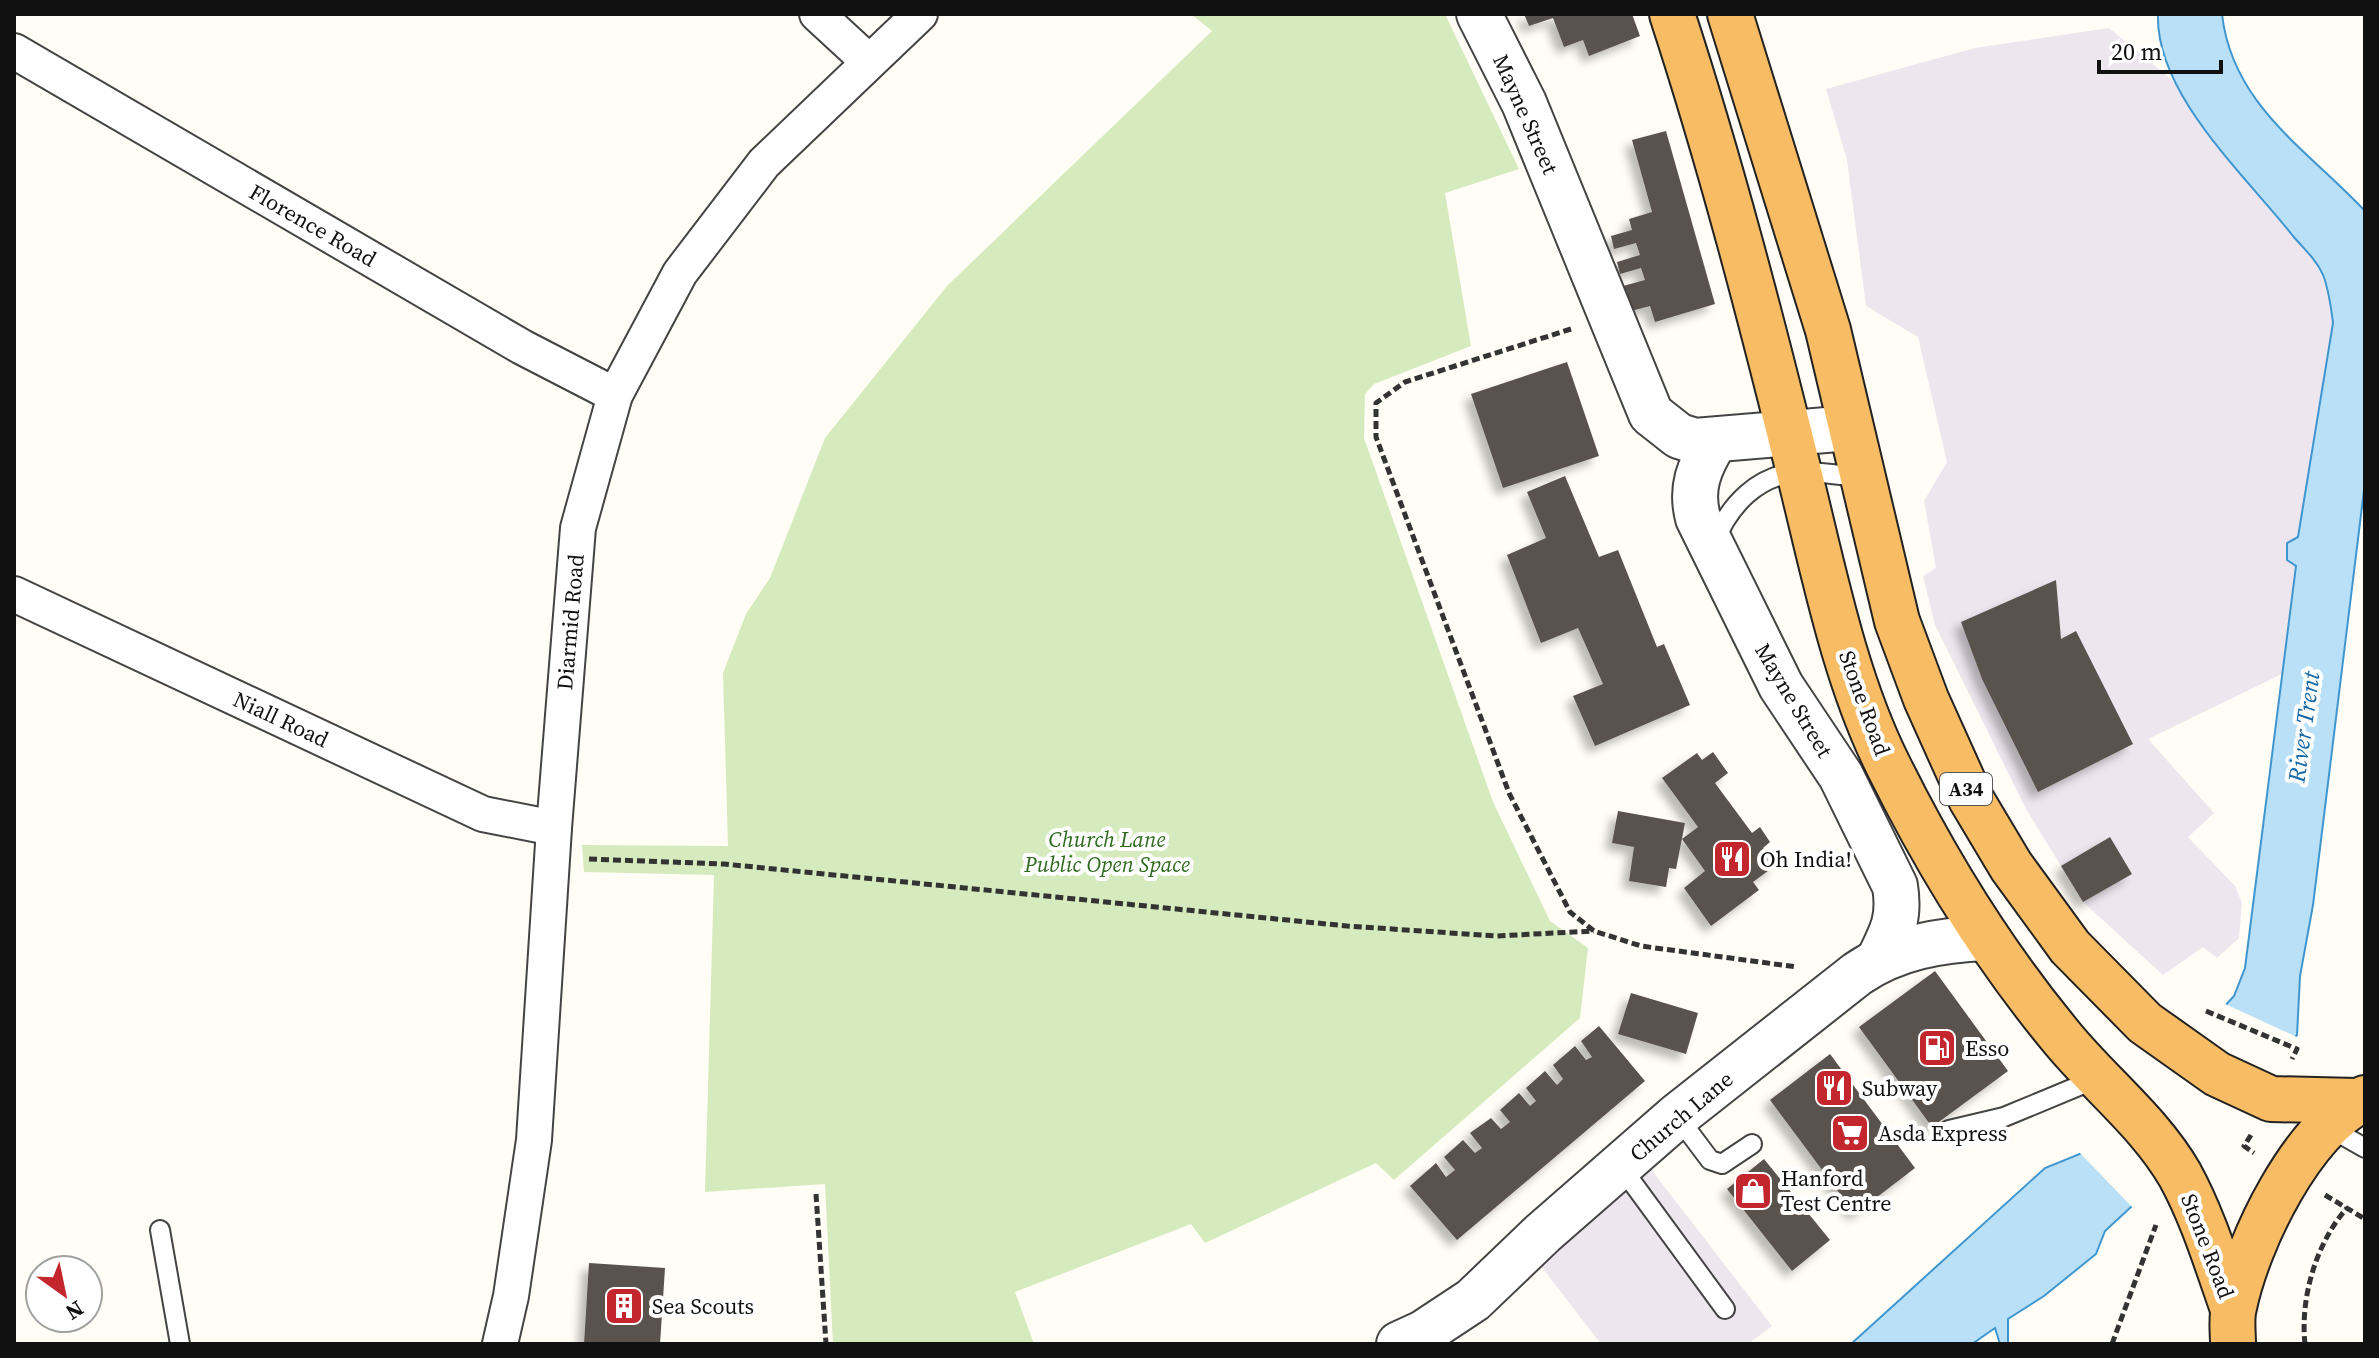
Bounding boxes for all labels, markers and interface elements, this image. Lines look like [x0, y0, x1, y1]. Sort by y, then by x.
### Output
scale bar [2099, 24, 2221, 74]
text: 20 m [2111, 35, 2162, 68]
street label: Mayne Street [1486, 49, 1566, 179]
street label: Florence Road [244, 177, 382, 274]
street label: Diarmid Road [549, 552, 591, 691]
street label: Mayne Street [1748, 637, 1840, 763]
street label: Stone Road [1832, 646, 1898, 760]
water label: River Trent [2279, 668, 2328, 786]
street label: Niall Road [228, 684, 334, 754]
road number: A34 [1940, 773, 1992, 805]
park label: Church Lane Public Open Space [1023, 824, 1190, 879]
restaurant icon: Oh India! [1711, 838, 1753, 880]
place label: Oh India! [1760, 844, 1852, 874]
fuel station icon: Esso [1916, 1027, 1958, 1069]
place label: Esso [1965, 1033, 2009, 1063]
street label: Church Lane [1623, 1064, 1739, 1168]
restaurant icon: Subway [1813, 1067, 1855, 1109]
place label: Subway [1862, 1073, 1938, 1103]
supermarket icon: Asda Express [1829, 1112, 1871, 1154]
place label: Asda Express [1878, 1118, 2007, 1148]
place label: Hanford Test Centre [1781, 1163, 1892, 1218]
shop icon: Hanford Test Centre [1732, 1170, 1774, 1212]
street label: Stone Road [2174, 1189, 2242, 1303]
north arrow [24, 1254, 104, 1334]
building icon: Sea Scouts [603, 1285, 645, 1327]
place label: Sea Scouts [652, 1291, 754, 1321]
text: N [60, 1294, 90, 1328]

